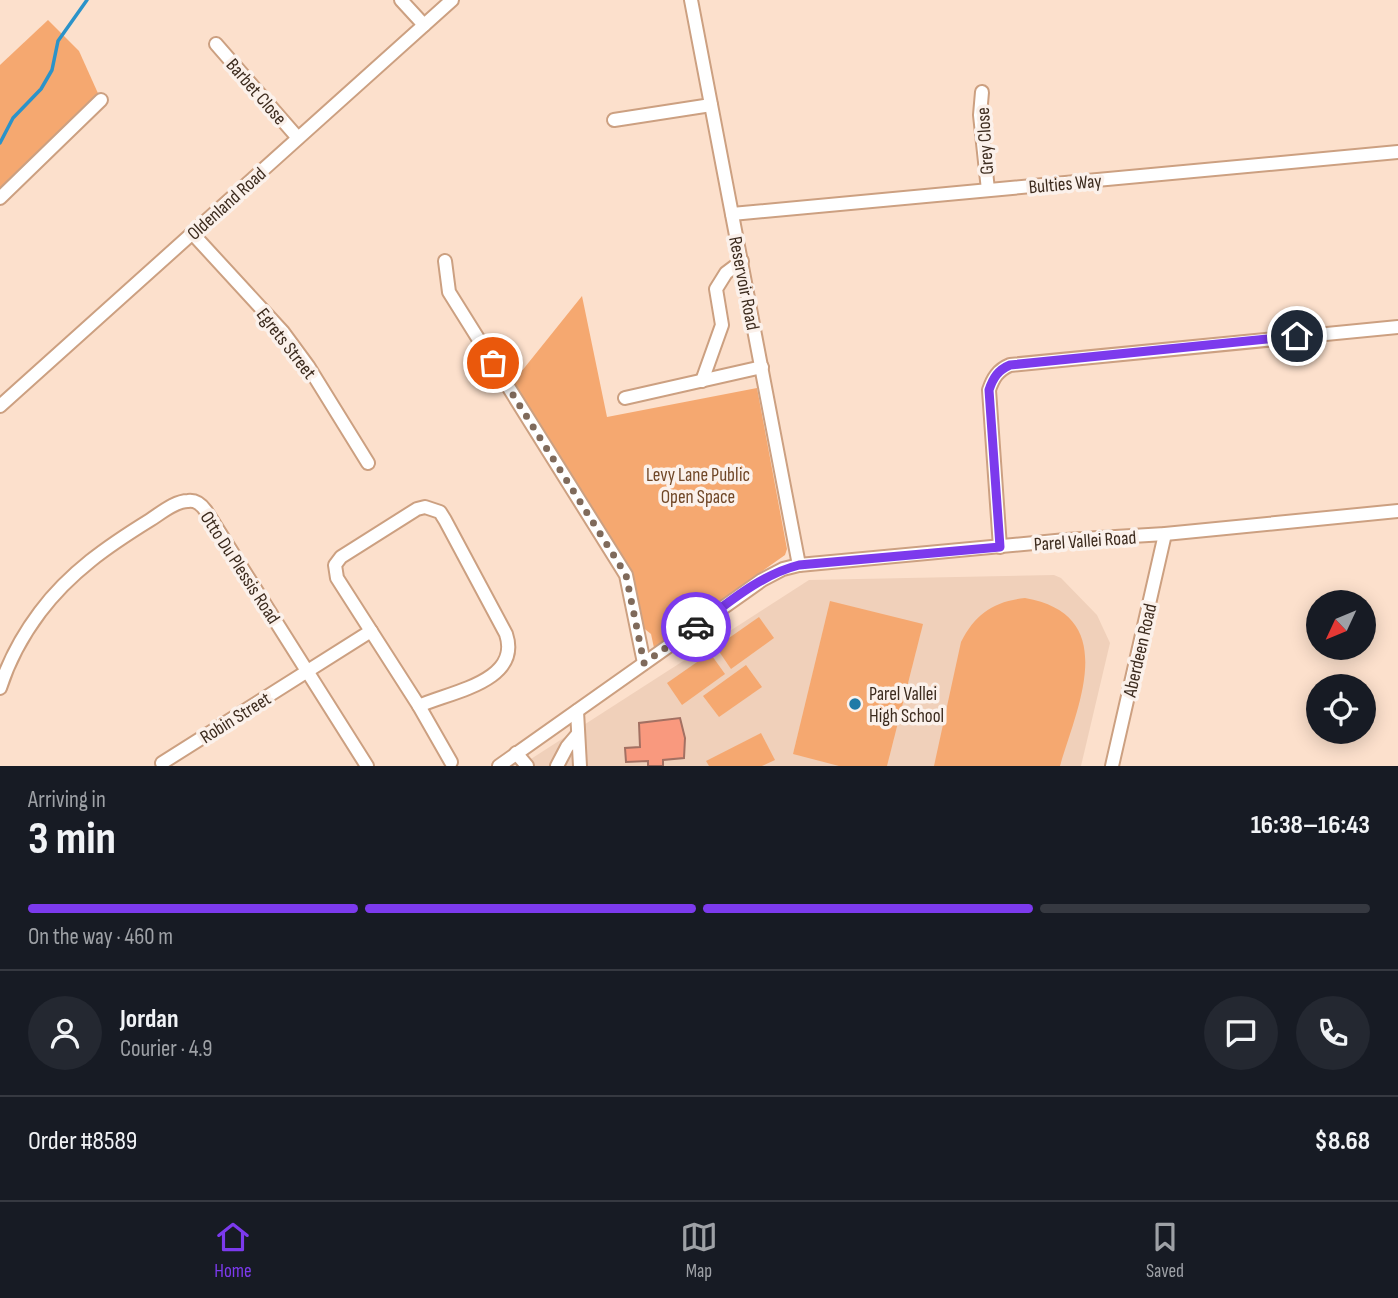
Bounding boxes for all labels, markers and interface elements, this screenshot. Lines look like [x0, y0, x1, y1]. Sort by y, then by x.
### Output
street label: Barbet Close [221, 54, 291, 130]
street label: Grey Close [972, 106, 999, 175]
street label: Oldenland Road [183, 163, 271, 246]
street label: Bulties Way [1028, 170, 1103, 199]
street label: Reservoir Road [723, 234, 764, 332]
street label: Egrets Street [251, 304, 321, 384]
pin [1267, 306, 1327, 366]
icon: home [1278, 317, 1316, 355]
pin [463, 333, 523, 393]
icon: bag [474, 344, 512, 382]
park label: Levy Lane Public Open Space [646, 464, 750, 509]
street label: Otto Du Plessis Road [195, 507, 285, 628]
street label: Parel Vallei Road [1033, 526, 1137, 557]
north arrow [1306, 590, 1376, 660]
map controls [1306, 590, 1376, 744]
courier [661, 592, 731, 662]
street label: Aberdeen Road [1118, 601, 1162, 700]
icon: car [677, 608, 715, 646]
button: locate [1306, 674, 1376, 744]
place label: Parel Vallei High School [869, 683, 944, 728]
street label: Robin Street [196, 687, 276, 749]
marker: Parel Vallei High School [847, 696, 863, 712]
text: Arriving in [28, 786, 106, 814]
text: 16:38–16:43 [1251, 810, 1370, 841]
text: 3 min [28, 812, 116, 867]
text: On the way · 460 m [28, 923, 173, 951]
button: person [28, 996, 102, 1070]
button: chat [1204, 996, 1278, 1070]
button: phone [1296, 996, 1370, 1070]
text: Jordan [120, 1004, 178, 1035]
text: Courier · 4.9 [120, 1035, 212, 1063]
text: Order #8589 [28, 1126, 137, 1157]
text: $8.68 [1315, 1126, 1370, 1157]
tab: Home [214, 1218, 252, 1283]
tab: Map [680, 1218, 718, 1283]
tab: Saved [1146, 1218, 1184, 1283]

